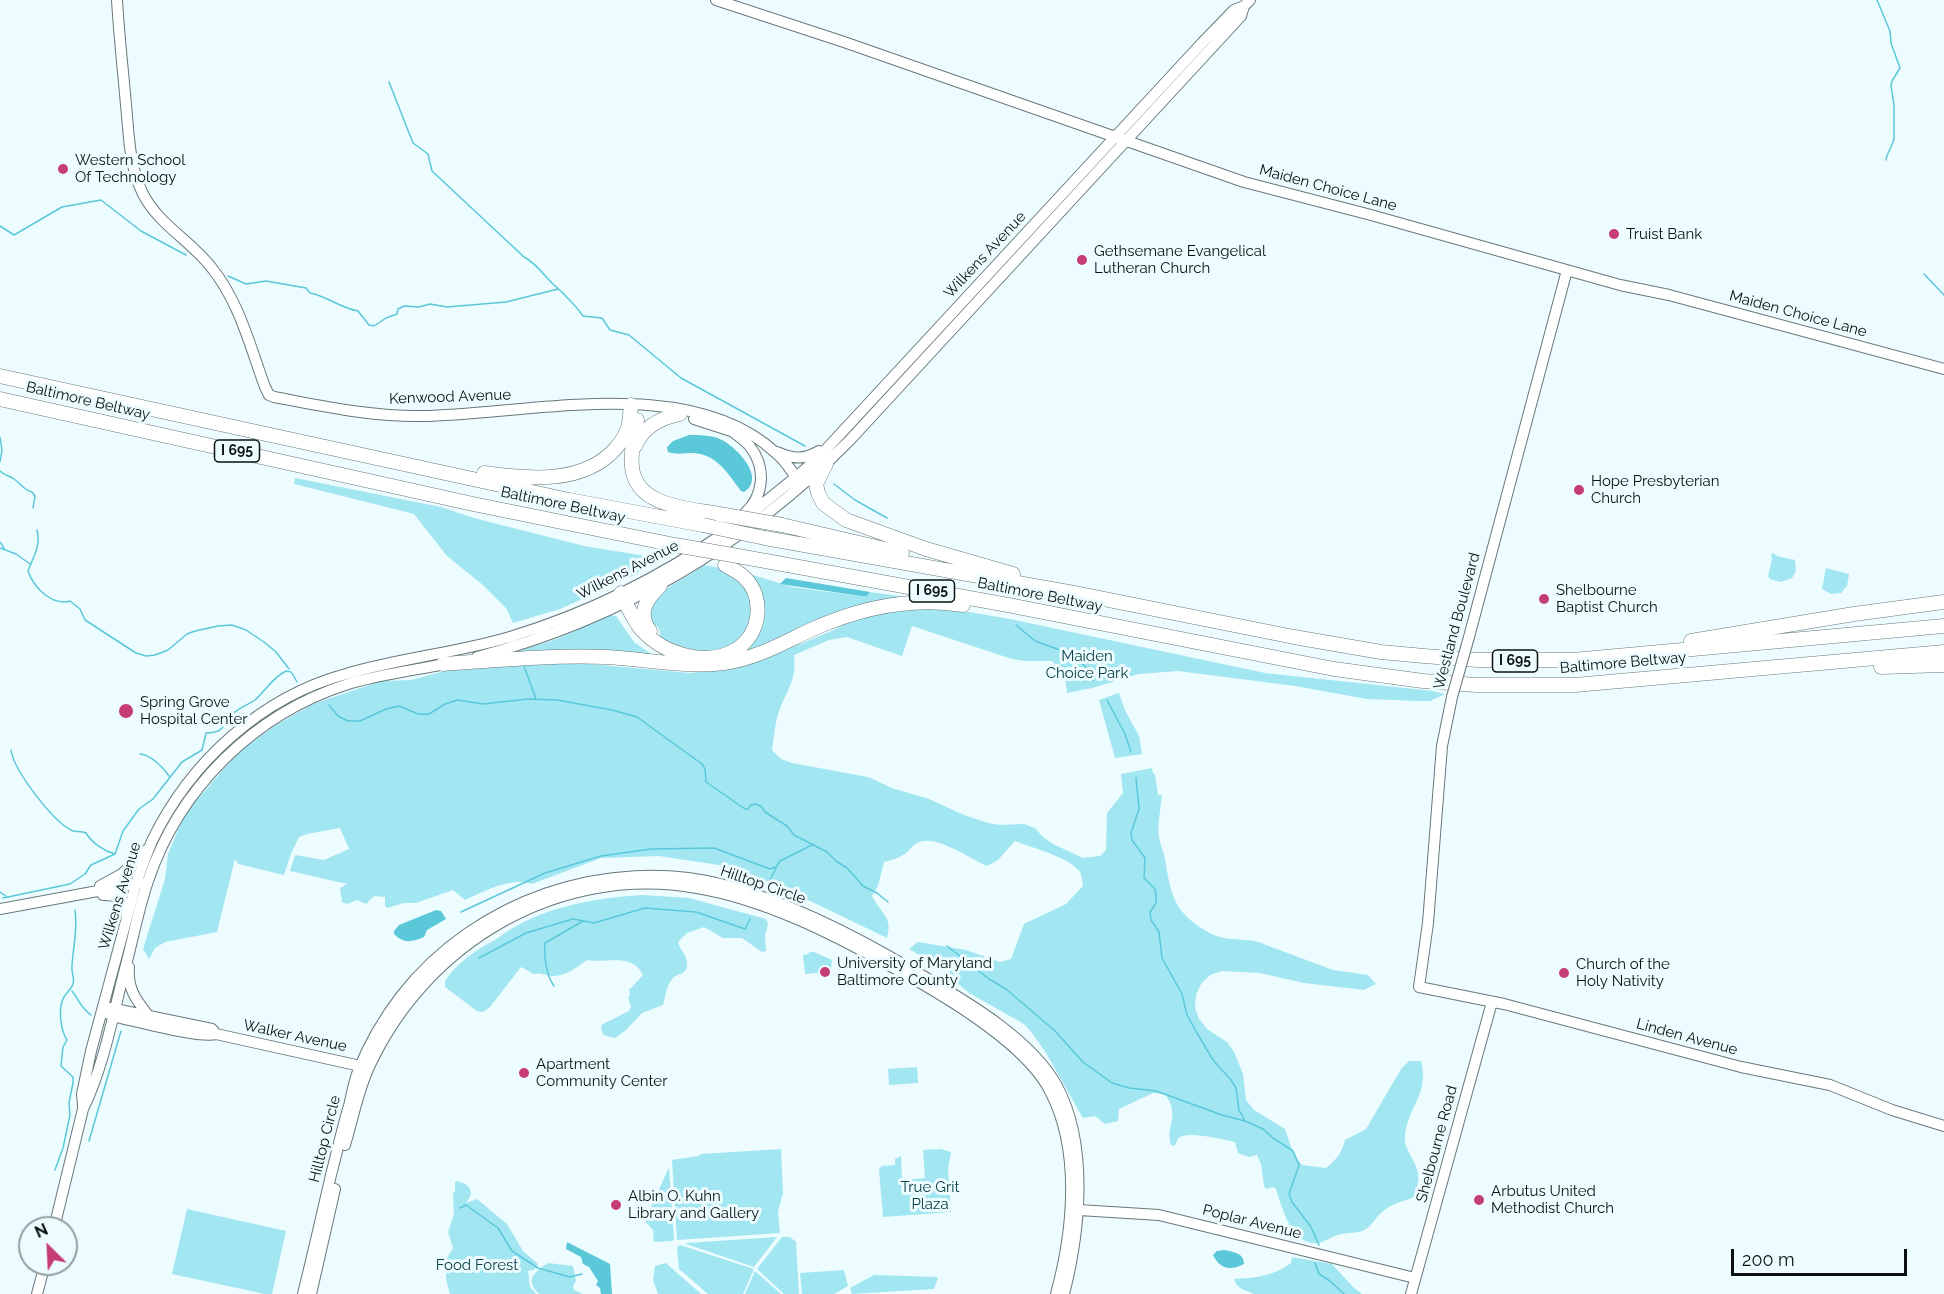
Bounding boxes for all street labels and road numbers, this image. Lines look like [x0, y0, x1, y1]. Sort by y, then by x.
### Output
street label: Maiden Choice Lane [1257, 161, 1399, 215]
street label: Wilkens Avenue [940, 208, 1030, 302]
street label: Maiden Choice Lane [1727, 287, 1869, 341]
street label: Baltimore Beltway [24, 378, 152, 424]
street label: Kenwood Avenue [389, 386, 511, 408]
road number: I 695 [214, 440, 260, 462]
street label: Baltimore Beltway [499, 483, 627, 527]
street label: Wilkens Avenue [574, 537, 682, 603]
street label: Westland Boulevard [1430, 551, 1484, 691]
street label: Baltimore Beltway [976, 574, 1104, 616]
road number: I 695 [910, 580, 954, 602]
street label: Baltimore Beltway [1559, 649, 1687, 677]
road number: I 695 [1492, 650, 1538, 672]
street label: Wilkens Avenue [95, 840, 145, 952]
street label: Hilltop Circle [718, 862, 808, 908]
street label: Linden Avenue [1634, 1015, 1740, 1059]
street label: Walker Avenue [242, 1016, 348, 1056]
street label: Shelbourne Road [1413, 1084, 1461, 1204]
street label: Hilltop Circle [305, 1094, 345, 1184]
street label: Poplar Avenue [1201, 1201, 1303, 1243]

